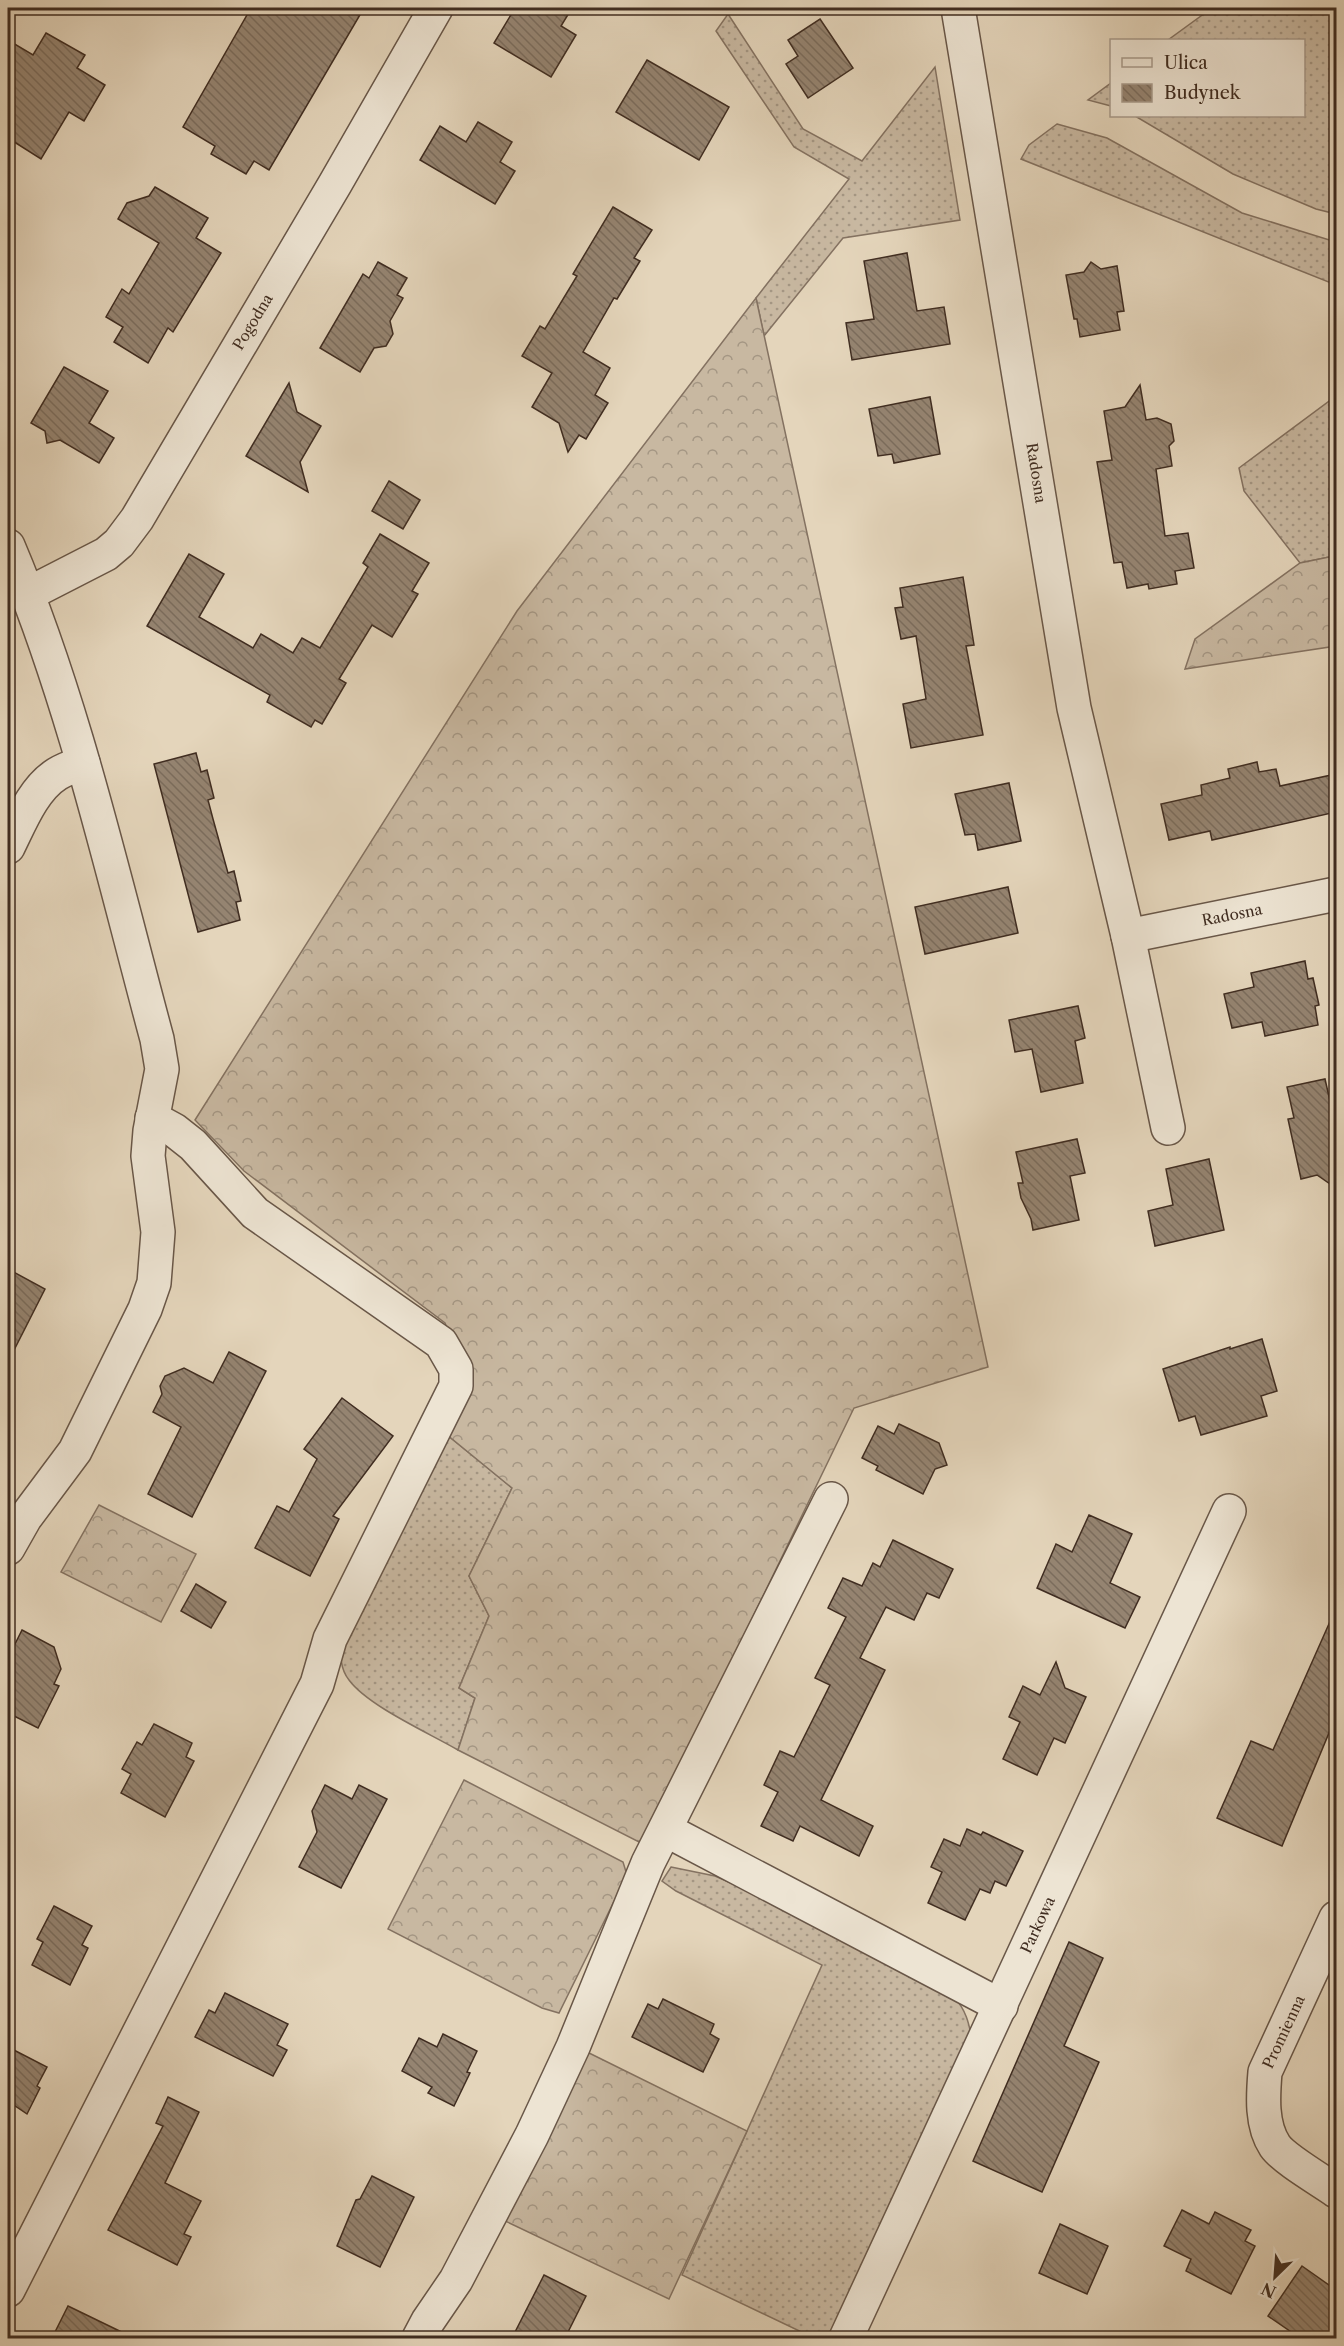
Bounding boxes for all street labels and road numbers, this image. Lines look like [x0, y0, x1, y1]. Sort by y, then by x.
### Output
street label: Pogodna [228, 290, 277, 353]
street label: Radosna [1022, 441, 1051, 505]
street label: Radosna [1200, 899, 1264, 930]
street label: Parkowa [1016, 1893, 1059, 1956]
street label: Promienna [1258, 1992, 1309, 2072]

